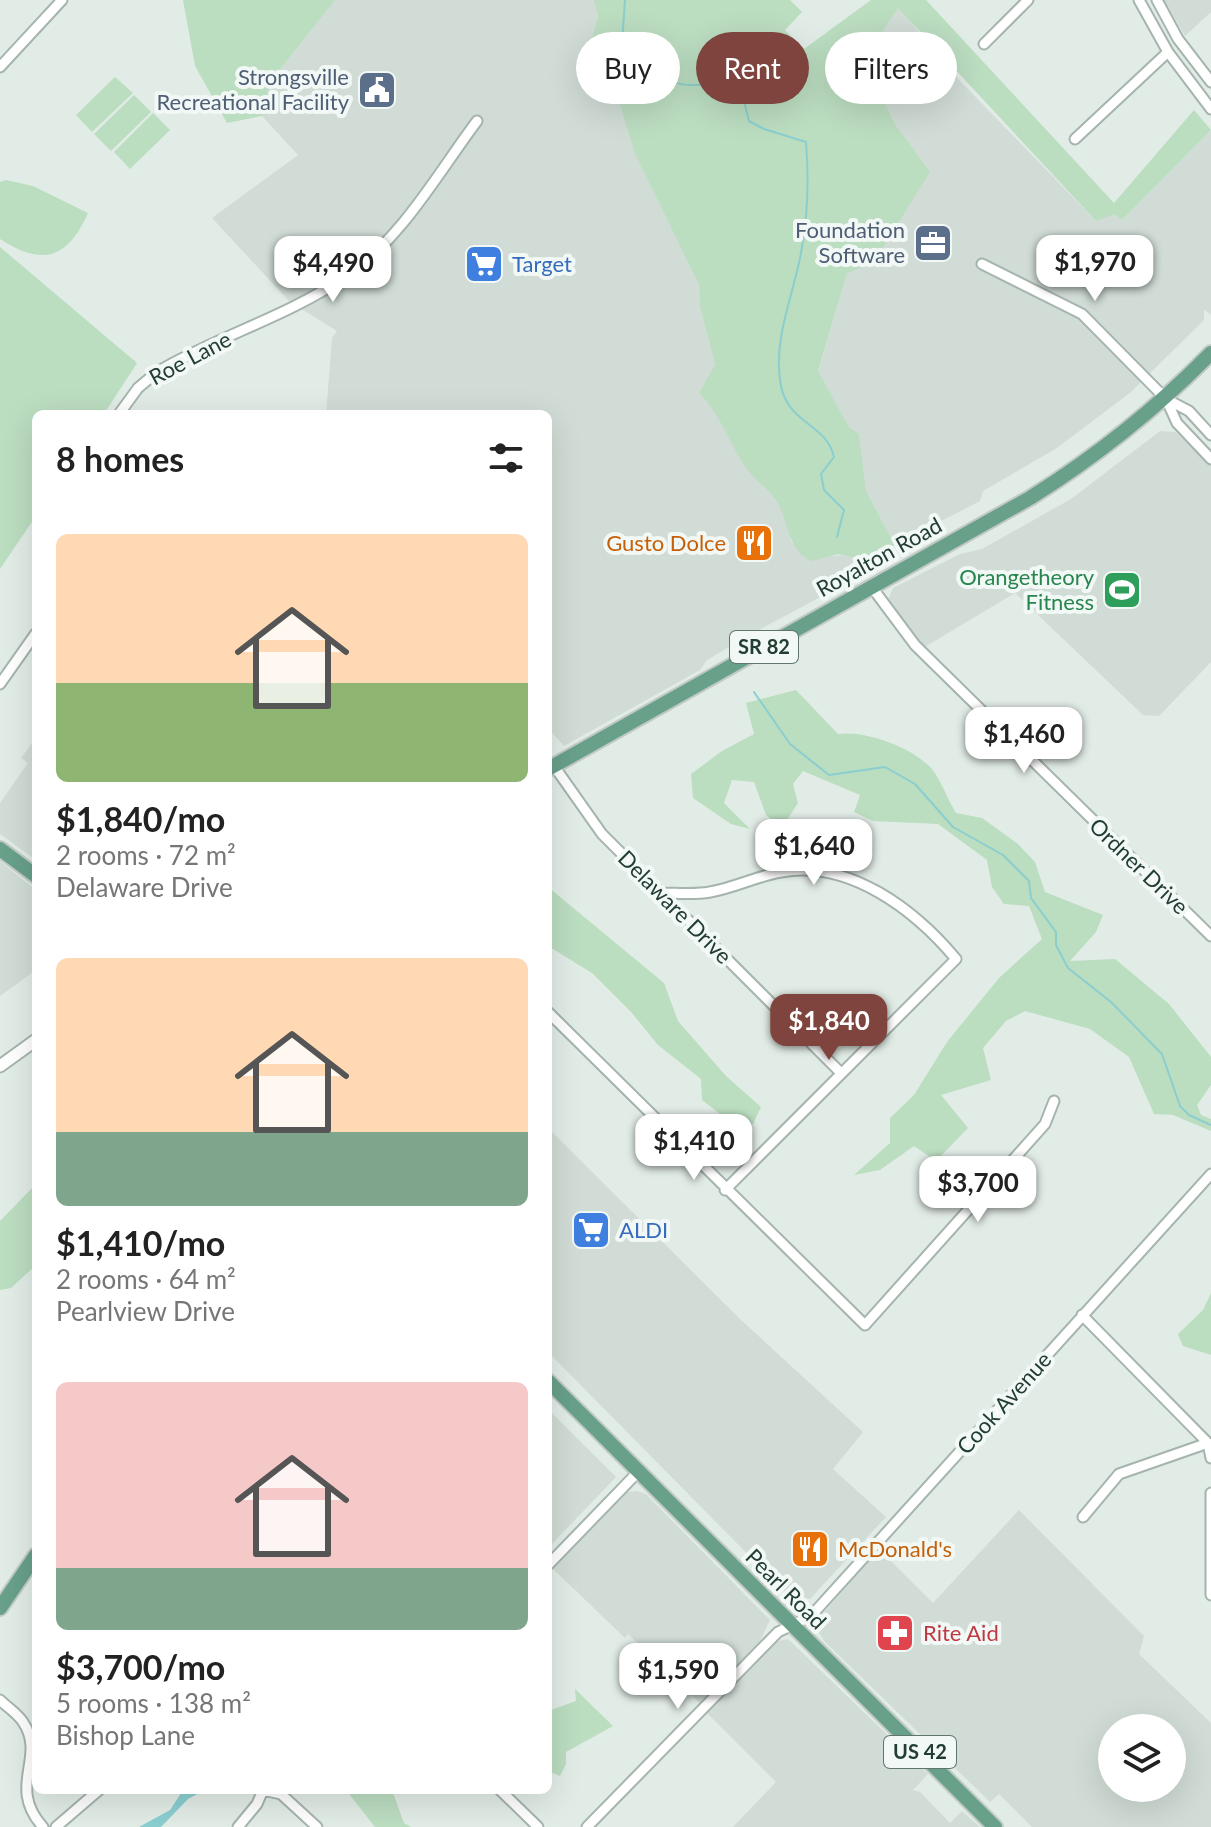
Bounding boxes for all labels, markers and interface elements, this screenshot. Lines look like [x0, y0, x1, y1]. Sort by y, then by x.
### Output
chip: Buy [576, 32, 680, 104]
chip: Rent [696, 32, 809, 104]
chip: Filters [825, 32, 957, 104]
place label: Strongsville Recreational Facility [156, 63, 350, 115]
public building icon: Strongsville Recreational Facility [356, 69, 398, 111]
place label: Foundation Software [795, 216, 905, 268]
office icon: Foundation Software [912, 222, 954, 264]
pin: $1,970 [1030, 235, 1160, 303]
pin: $4,490 [268, 236, 398, 304]
supermarket icon: Target [463, 243, 505, 285]
text: $1,970 [1054, 245, 1136, 277]
text: $4,490 [292, 246, 374, 278]
place label: Target [512, 250, 572, 277]
street label: Roe Lane [144, 325, 235, 390]
icon: filters [484, 436, 528, 480]
text: 8 homes [56, 438, 184, 479]
street label: Royalton Road [811, 511, 946, 602]
restaurant icon: Gusto Dolce [733, 522, 775, 564]
place label: Gusto Dolce [606, 529, 726, 556]
place label: Orangetheory Fitness [959, 563, 1095, 615]
sports icon: Orangetheory Fitness [1101, 569, 1143, 611]
icon: home [220, 586, 364, 730]
road number: SR 82 [730, 631, 798, 663]
pin: $1,460 [959, 707, 1089, 775]
text: $1,460 [983, 717, 1065, 749]
text: $1,840/mo [56, 798, 225, 839]
street label: Ordner Drive [1084, 812, 1194, 919]
pin: $1,640 [749, 819, 879, 887]
text: $1,640 [773, 829, 855, 861]
text: 2 rooms · 72 m² [56, 839, 236, 871]
street label: Delaware Drive [613, 844, 738, 969]
text: Delaware Drive [56, 871, 233, 903]
pin: $1,840 [764, 994, 894, 1062]
text: $1,840 [788, 1004, 870, 1036]
icon: home [220, 1010, 364, 1154]
pin: $1,410 [629, 1114, 759, 1182]
text: $1,410 [653, 1124, 735, 1156]
pin: $3,700 [913, 1156, 1043, 1224]
text: $3,700 [937, 1166, 1019, 1198]
supermarket icon: ALDI [570, 1209, 612, 1251]
place label: ALDI [619, 1216, 668, 1243]
text: $1,410/mo [56, 1222, 225, 1263]
text: 2 rooms · 64 m² [56, 1263, 236, 1295]
text: Pearlview Drive [56, 1295, 235, 1327]
street label: Cook Avenue [951, 1346, 1057, 1459]
icon: home [220, 1434, 364, 1578]
restaurant icon: McDonald's [789, 1528, 831, 1570]
place label: McDonald's [838, 1535, 952, 1562]
street label: Pearl Road [740, 1543, 832, 1635]
pharmacy icon: Rite Aid [874, 1612, 916, 1654]
place label: Rite Aid [923, 1619, 999, 1646]
pin: $1,590 [613, 1643, 743, 1711]
text: $3,700/mo [56, 1646, 225, 1687]
text: $1,590 [637, 1653, 719, 1685]
text: 5 rooms · 138 m² [56, 1687, 251, 1719]
map controls [1098, 1714, 1186, 1802]
button: layers [1098, 1714, 1186, 1802]
text: Bishop Lane [56, 1719, 195, 1751]
road number: US 42 [884, 1736, 956, 1768]

